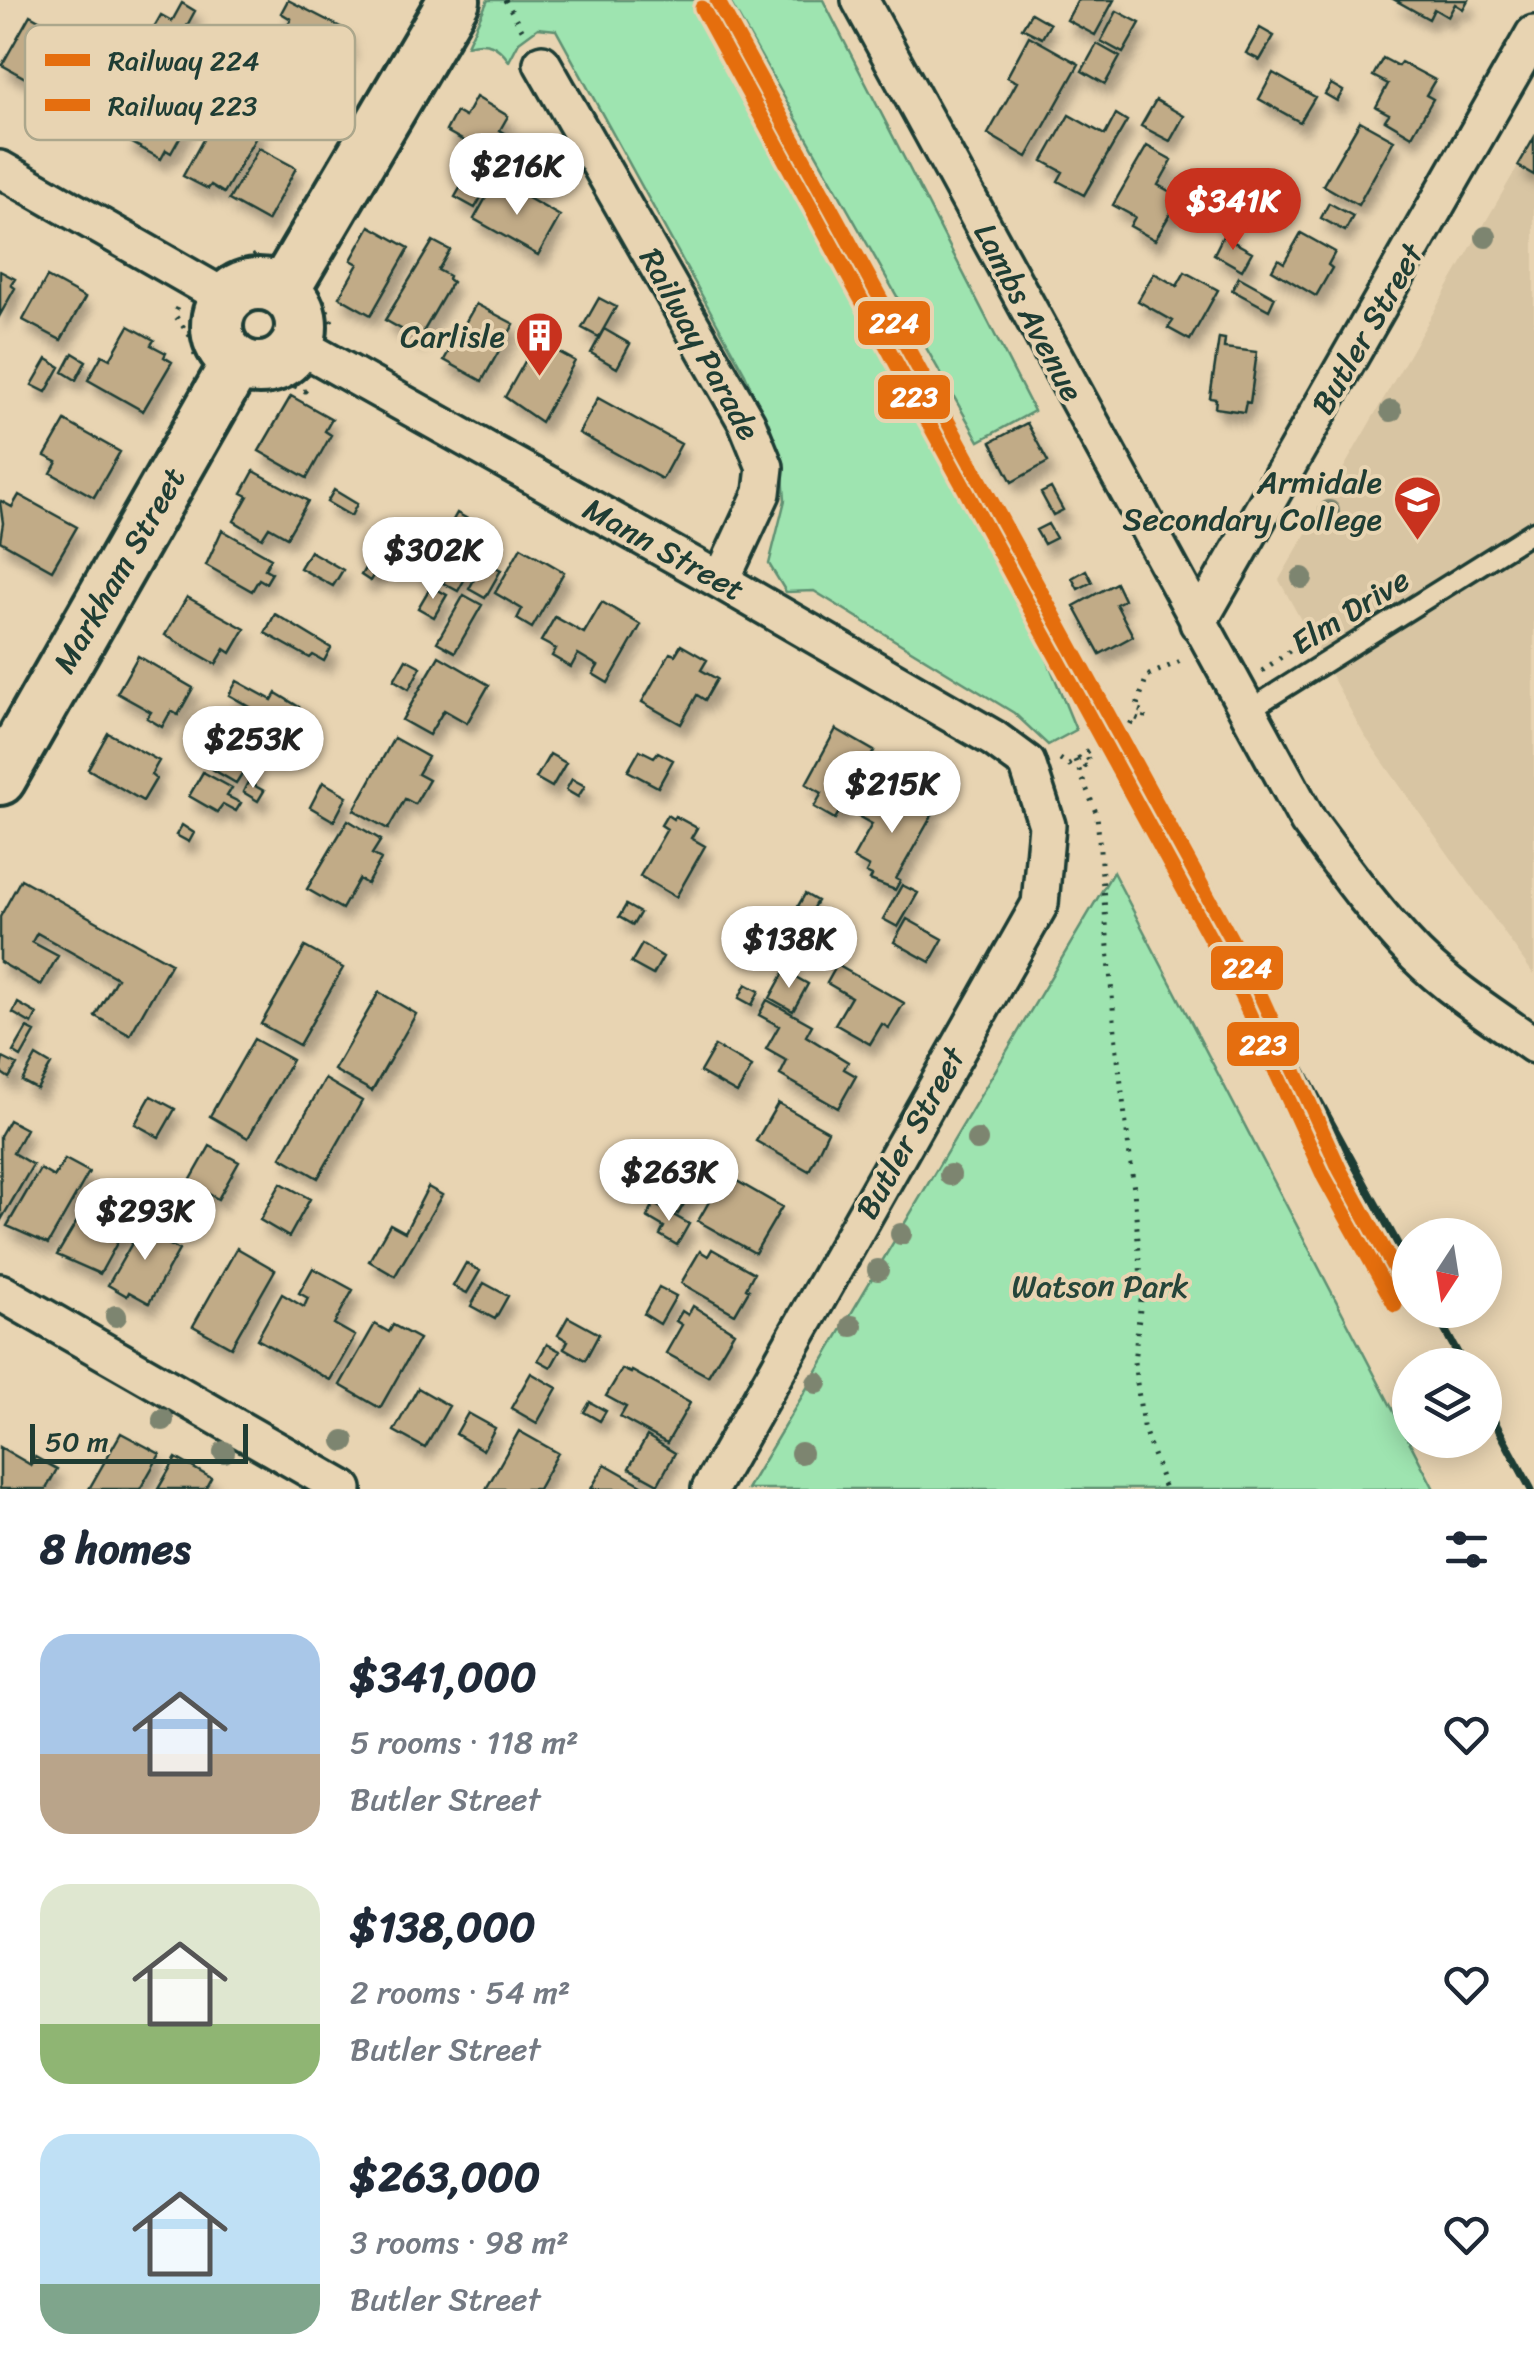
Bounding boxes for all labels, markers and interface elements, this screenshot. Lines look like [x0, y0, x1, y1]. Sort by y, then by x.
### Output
legend [25, 25, 355, 140]
text: Railway 224 [108, 36, 260, 85]
text: Railway 223 [108, 81, 257, 130]
pin: $216K [447, 133, 587, 218]
text: $216K [471, 137, 563, 194]
pin: $341K [1163, 168, 1303, 253]
text: $341K [1187, 172, 1279, 229]
street label: Lambs Avenue [957, 212, 1100, 412]
street label: Butler Street [1295, 232, 1440, 426]
street label: Railway Parade [623, 237, 776, 451]
text: 224 [868, 298, 919, 347]
line badge: 224 [856, 299, 932, 347]
place label: Carlisle [400, 308, 505, 365]
building icon: Carlisle [514, 310, 566, 378]
text: 223 [889, 372, 938, 421]
line badge: 223 [876, 373, 952, 421]
place label: Armidale Secondary College [1123, 454, 1382, 548]
street label: Markham Street [37, 456, 202, 685]
school or university icon: Armidale Secondary College [1391, 474, 1443, 542]
street label: Mann Street [572, 481, 755, 618]
pin: $302K [363, 517, 503, 602]
text: $302K [384, 521, 482, 578]
street label: Elm Drive [1279, 552, 1421, 671]
pin: $253K [183, 706, 323, 791]
text: $253K [205, 710, 301, 767]
pin: $215K [822, 751, 962, 836]
text: $215K [846, 755, 938, 812]
pin: $138K [719, 906, 859, 991]
text: $138K [743, 910, 835, 967]
text: 224 [1221, 943, 1272, 992]
line badge: 224 [1209, 944, 1285, 992]
line badge: 223 [1225, 1020, 1301, 1068]
text: 223 [1238, 1020, 1287, 1069]
street label: Butler Street [839, 1035, 982, 1230]
pin: $263K [599, 1139, 739, 1224]
text: $263K [621, 1143, 717, 1200]
pin: $293K [75, 1178, 215, 1263]
text: $293K [97, 1182, 193, 1239]
north arrow [1392, 1218, 1502, 1328]
map controls [1392, 1218, 1502, 1458]
park label: Watson Park [1012, 1258, 1189, 1315]
button: layers [1392, 1348, 1502, 1458]
text: 50 m [45, 1417, 109, 1466]
scale bar [30, 1419, 248, 1464]
text: 8 homes [40, 1512, 191, 1586]
icon: filters [1439, 1522, 1494, 1577]
text: $341,000 [350, 1640, 537, 1714]
icon: home [120, 1674, 240, 1794]
icon: heart [1439, 1707, 1494, 1762]
text: 5 rooms · 118 m² [350, 1714, 579, 1771]
text: Butler Street [350, 1771, 540, 1828]
text: $138,000 [350, 1890, 536, 1964]
icon: home [120, 1924, 240, 2044]
icon: heart [1439, 1957, 1494, 2012]
text: 2 rooms · 54 m² [350, 1964, 570, 2021]
text: Butler Street [350, 2021, 540, 2078]
text: $263,000 [350, 2140, 540, 2214]
icon: home [120, 2174, 240, 2294]
icon: heart [1439, 2207, 1494, 2262]
text: 3 rooms · 98 m² [350, 2214, 569, 2271]
text: Butler Street [350, 2271, 540, 2328]

